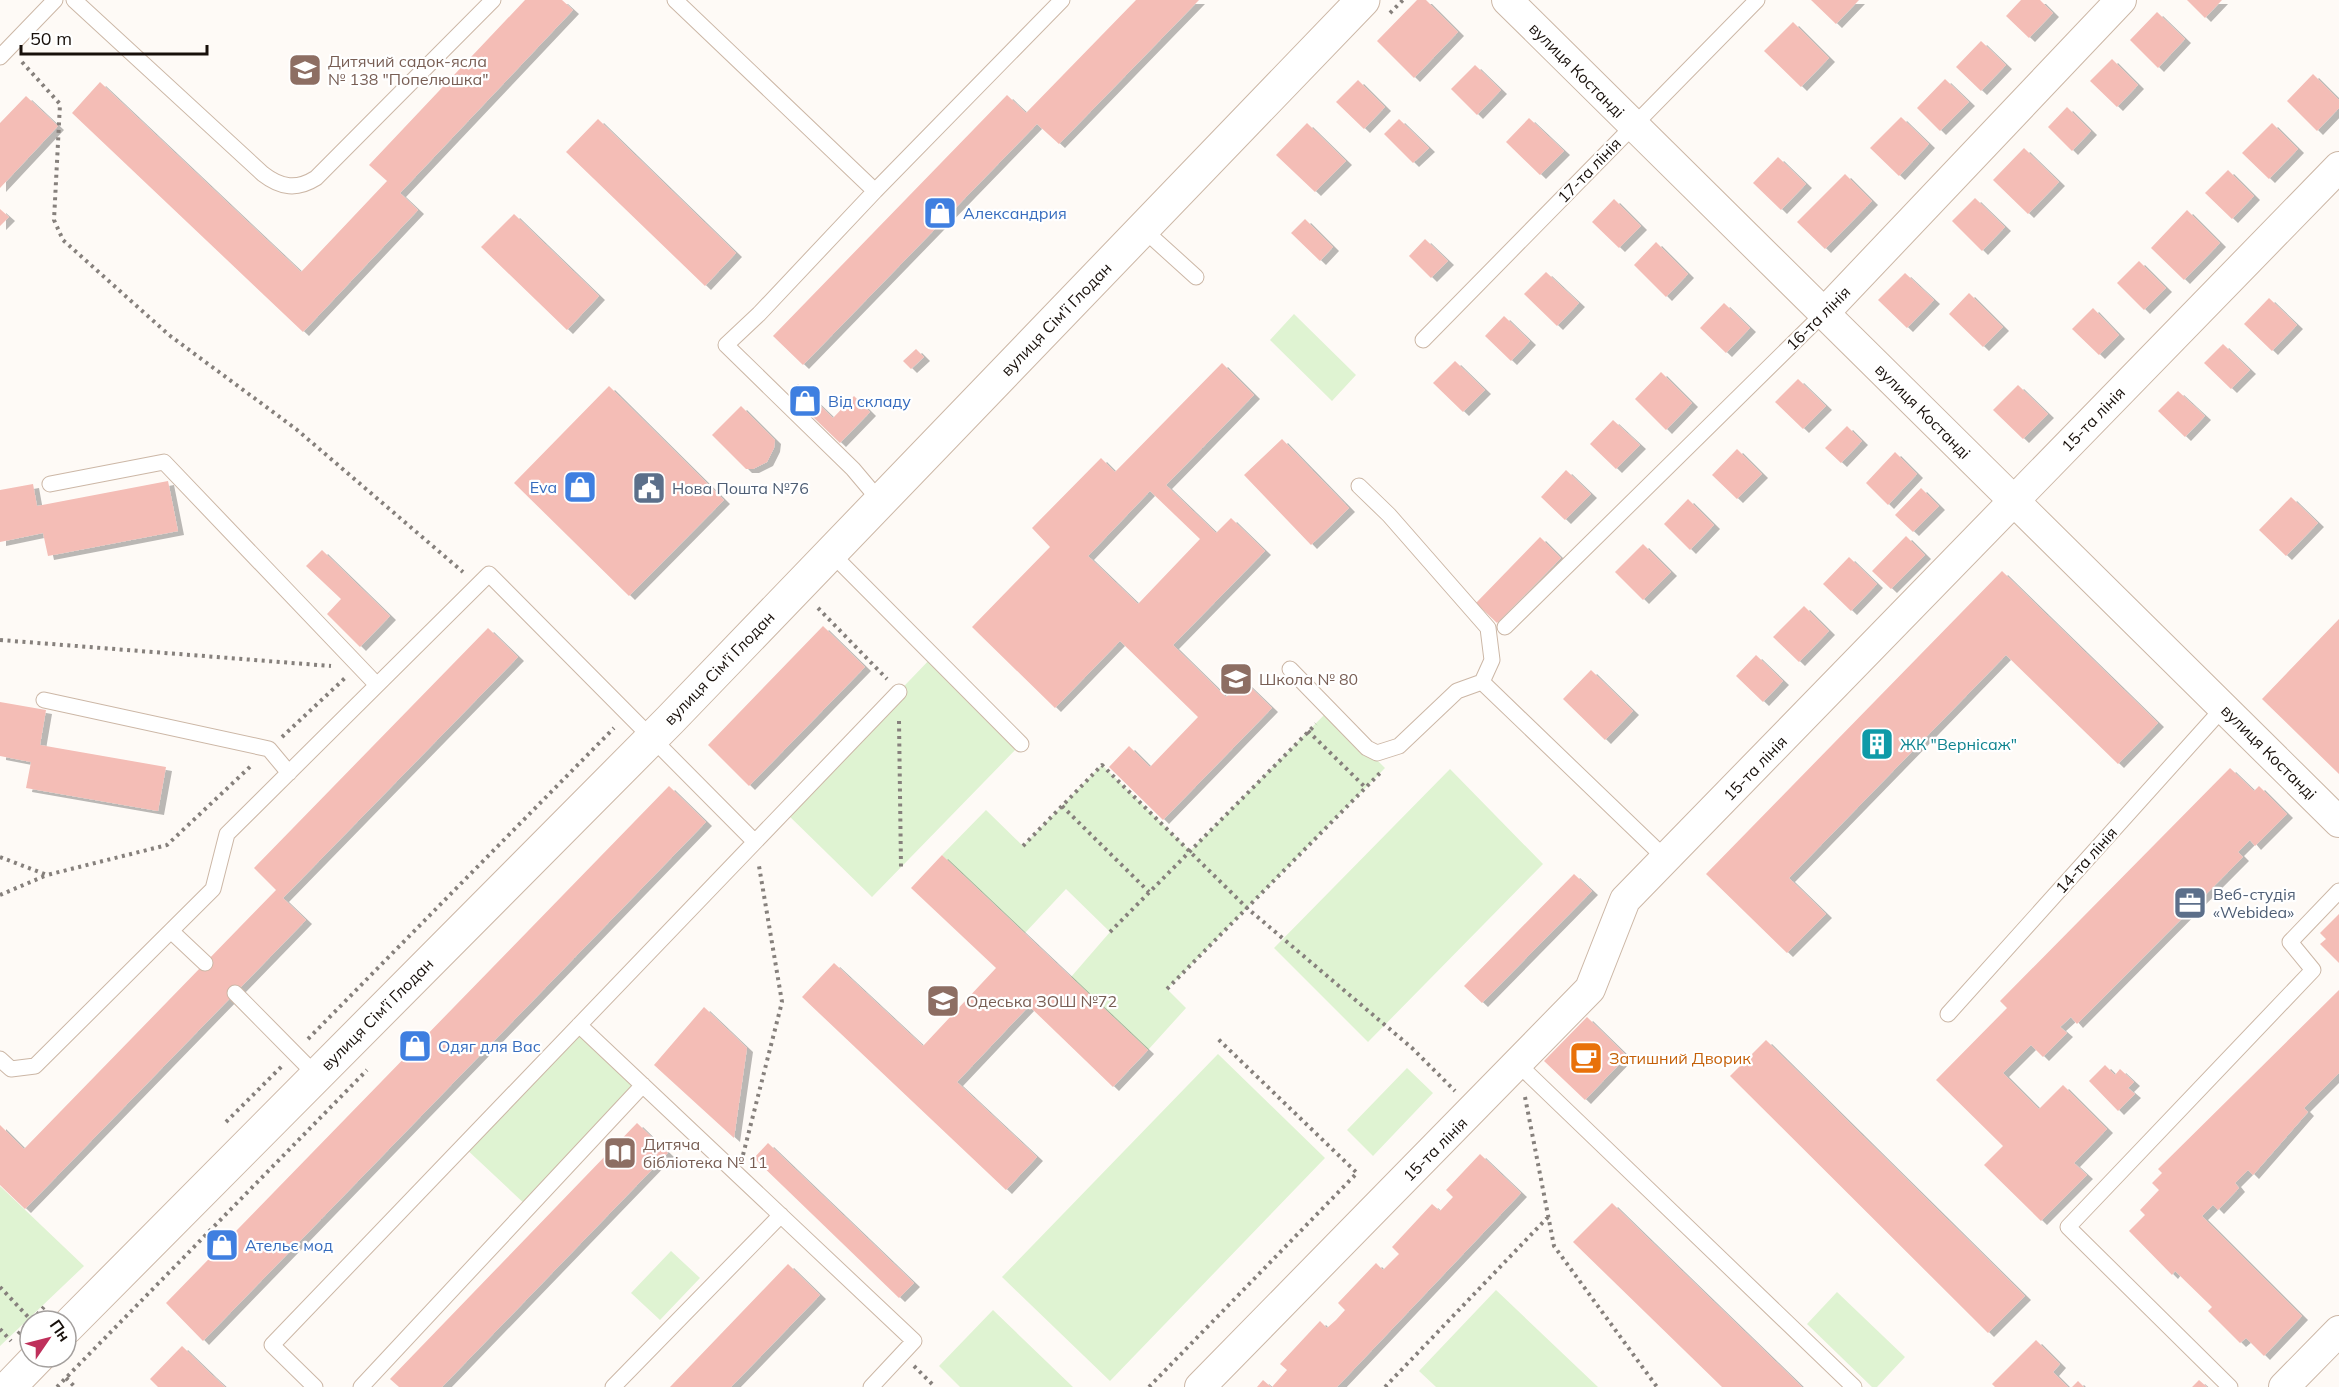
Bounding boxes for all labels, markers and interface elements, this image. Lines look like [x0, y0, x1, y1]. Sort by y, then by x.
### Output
scale bar [21, 18, 207, 56]
street label: вулиця Костанді [1525, 18, 1629, 122]
text: 50 m [30, 27, 72, 50]
place label: Дитячий садок-ясла № 138 "Попелюшка" [328, 51, 488, 89]
school or university icon: Дитячий садок-ясла № 138 "Попелюшка" [287, 52, 323, 88]
street label: 17-та лінія [1553, 133, 1625, 207]
shop icon: Александрия [922, 195, 958, 231]
place label: Александрия [963, 203, 1067, 223]
street label: вулиця Сім'ї Глодан [997, 258, 1115, 380]
street label: 16-та лінія [1782, 282, 1854, 354]
street label: вулиця Костанді [1871, 359, 1975, 463]
street label: 15-та лінія [2057, 382, 2129, 456]
shop icon: Від складу [787, 383, 823, 419]
place label: Від складу [828, 391, 911, 411]
shop icon: Eva [562, 469, 598, 505]
public building icon: Нова Пошта №76 [631, 470, 667, 506]
place label: Eva [530, 477, 557, 497]
place label: Нова Пошта №76 [672, 478, 809, 498]
street label: вулиця Сім'ї Глодан [660, 607, 778, 729]
school or university icon: Школа № 80 [1218, 661, 1254, 697]
place label: Школа № 80 [1259, 669, 1358, 689]
street label: вулиця Костанді [2217, 700, 2321, 804]
building icon: ЖК "Вернісаж" [1859, 726, 1895, 762]
street label: 15-та лінія [1719, 731, 1791, 805]
place label: ЖК "Вернісаж" [1900, 734, 2017, 754]
street label: 14-та лінія [2051, 822, 2121, 898]
place label: Веб-студія «Webidea» [2213, 884, 2296, 922]
office icon: Веб-студія «Webidea» [2172, 885, 2208, 921]
street label: вулиця Сім'ї Глодан [317, 954, 437, 1074]
school or university icon: Одеська ЗОШ №72 [925, 983, 961, 1019]
place label: Одеська ЗОШ №72 [966, 991, 1117, 1011]
shop icon: Одяг для Вас [397, 1028, 433, 1064]
place label: Одяг для Вас [438, 1036, 541, 1056]
cafe icon: Затишний Дворик [1568, 1040, 1604, 1076]
place label: Затишний Дворик [1609, 1048, 1751, 1068]
street label: 15-та лінія [1399, 1113, 1471, 1185]
place label: Дитяча бібліотека № 11 [643, 1134, 768, 1172]
library icon: Дитяча бібліотека № 11 [602, 1135, 638, 1171]
shop icon: Ательє мод [204, 1227, 240, 1263]
place label: Ательє мод [245, 1235, 333, 1255]
north arrow [18, 1309, 78, 1369]
text: Пн [46, 1316, 75, 1345]

